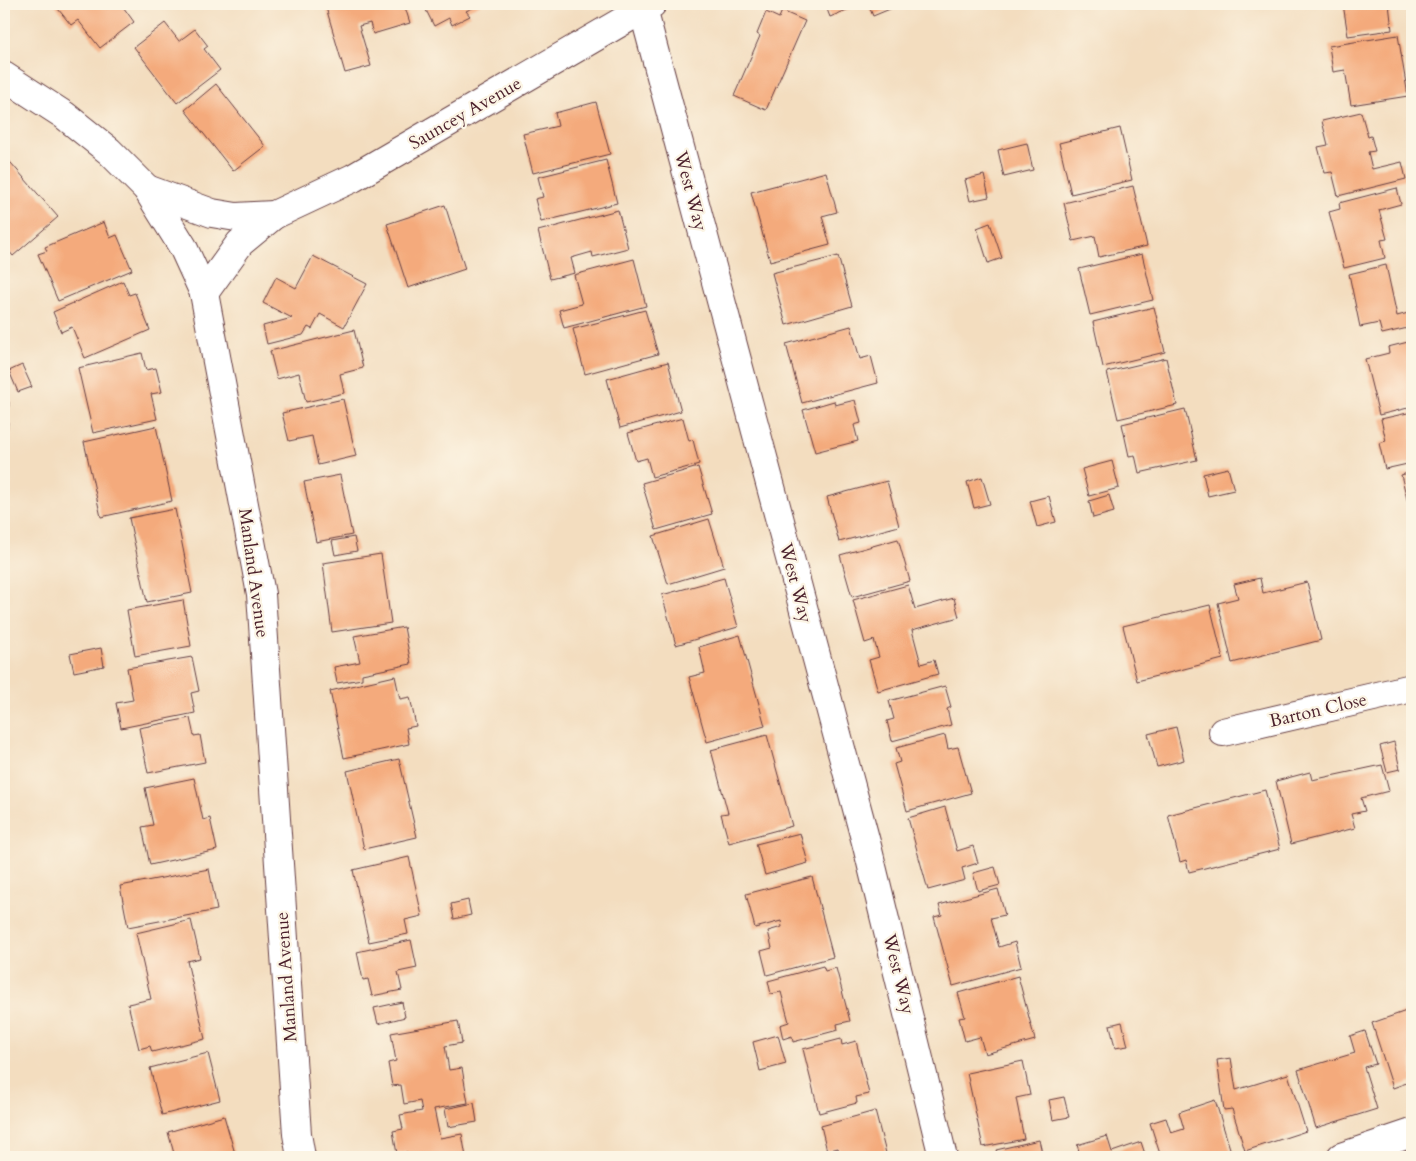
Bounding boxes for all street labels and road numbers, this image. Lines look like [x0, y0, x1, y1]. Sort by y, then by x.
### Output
street label: Sauncey Avenue [404, 71, 526, 156]
street label: West Way [668, 147, 713, 234]
street label: Manland Avenue [232, 507, 275, 639]
street label: West Way [773, 539, 818, 626]
street label: Barton Close [1267, 687, 1369, 734]
street label: Manland Avenue [269, 911, 304, 1043]
street label: West Way [876, 930, 921, 1017]

